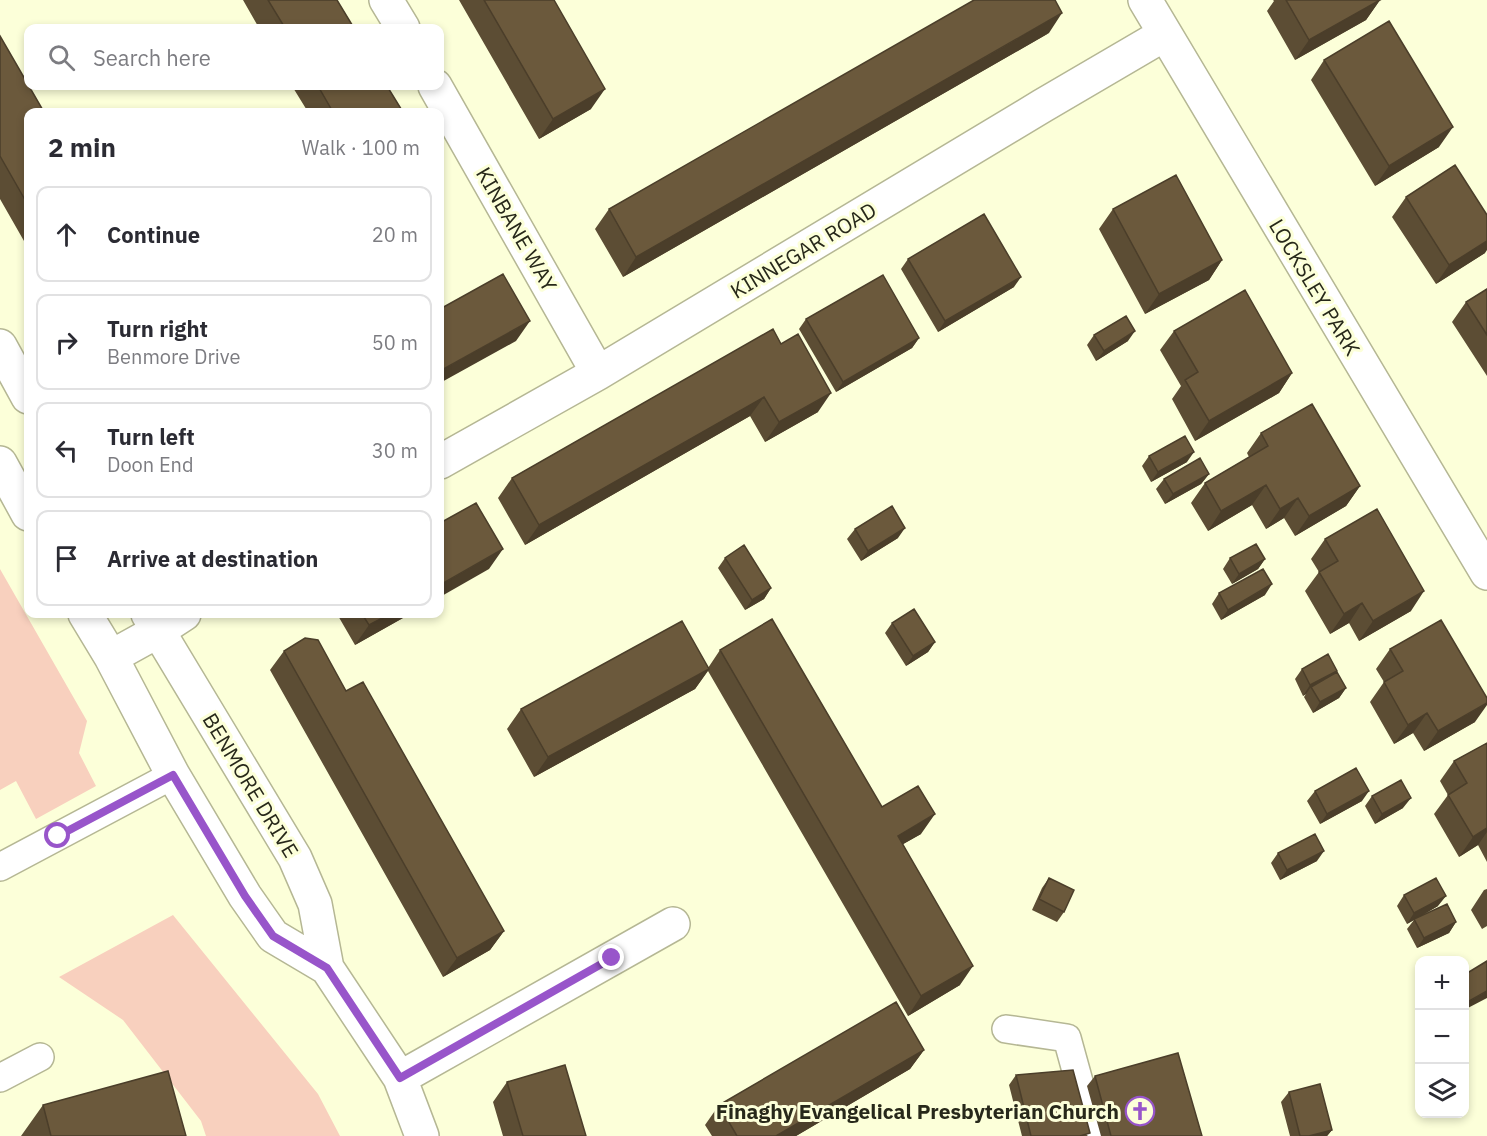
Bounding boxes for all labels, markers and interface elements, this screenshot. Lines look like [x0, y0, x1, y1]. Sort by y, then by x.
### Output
search box [24, 24, 444, 90]
icon: search [45, 41, 78, 74]
text: Search here [93, 43, 211, 72]
text: 2 min [48, 130, 116, 164]
text: Walk · 100 m [302, 134, 420, 161]
street label: KINBANE WAY [470, 162, 564, 297]
street label: KINNEGAR ROAD [725, 195, 881, 305]
street label: LOCKSLEY PARK [1263, 213, 1367, 361]
icon: ahead [50, 218, 83, 251]
text: Continue [107, 220, 200, 249]
text: 20 m [372, 221, 418, 248]
text: Turn right [107, 314, 208, 343]
icon: right [50, 326, 83, 359]
text: 50 m [372, 329, 418, 356]
text: Benmore Drive [107, 343, 240, 370]
text: Turn left [107, 422, 195, 451]
icon: left [50, 434, 83, 467]
text: 30 m [372, 437, 418, 464]
text: Doon End [107, 451, 194, 478]
icon: arrive [50, 542, 83, 575]
text: Arrive at destination [107, 544, 318, 573]
street label: BENMORE DRIVE [197, 707, 305, 863]
route start [44, 822, 70, 848]
route end [598, 944, 624, 970]
map controls [1415, 956, 1469, 1118]
button: + [1415, 956, 1469, 1010]
button: − [1415, 1010, 1469, 1064]
button: layers [1415, 1064, 1469, 1118]
church icon: Finaghy Evangelical Presbyterian Church [1124, 1095, 1156, 1127]
place label: Finaghy Evangelical Presbyterian Church [716, 1097, 1119, 1125]

